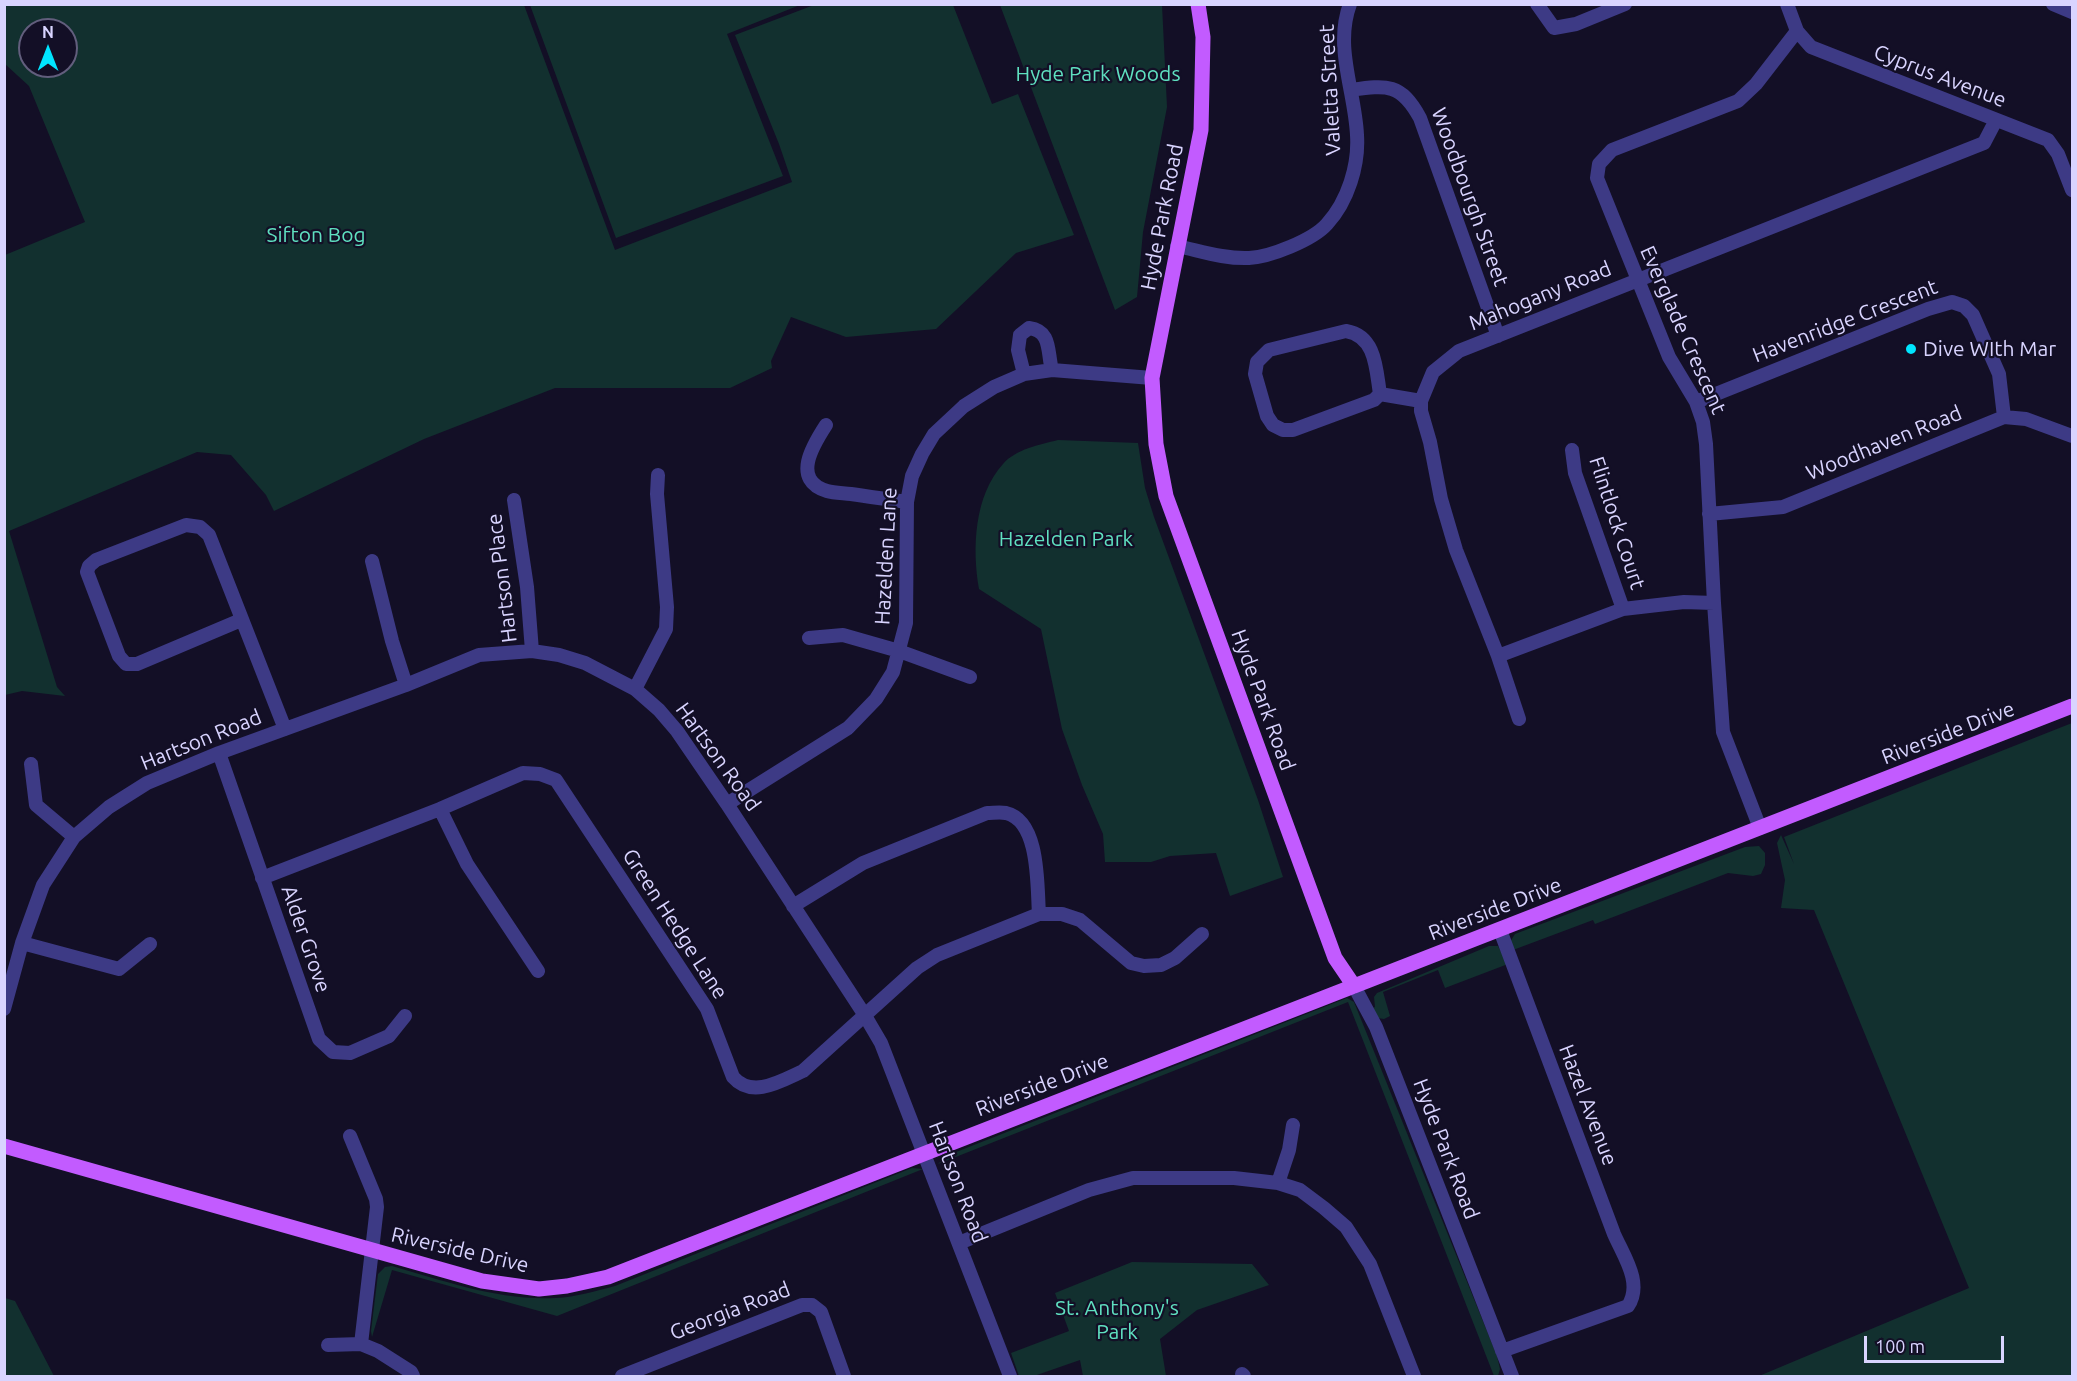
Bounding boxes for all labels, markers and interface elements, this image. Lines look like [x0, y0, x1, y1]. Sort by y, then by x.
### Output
north arrow [18, 18, 78, 78]
text: N [42, 23, 54, 41]
street label: Valetta Street [1314, 24, 1346, 156]
street label: Cyprus Avenue [1870, 39, 2010, 113]
park label: Hyde Park Woods [1015, 61, 1181, 87]
street label: Woodbourgh Street [1426, 104, 1514, 290]
street label: Hyde Park Road [1135, 142, 1189, 292]
park label: Sifton Bog [266, 222, 366, 248]
street label: Everglade Crescent [1635, 242, 1731, 418]
street label: Mahogany Road [1465, 256, 1615, 336]
street label: Havenridge Crescent [1749, 274, 1941, 368]
place label: Dive WIth Mar [1923, 336, 2056, 362]
marker: Dive WIth Mar [1904, 342, 1918, 356]
street label: Woodhaven Road [1802, 400, 1966, 486]
street label: Flintlock Court [1584, 453, 1650, 593]
street label: Hazelden Lane [870, 487, 902, 625]
street label: Hartson Place [482, 512, 522, 644]
park label: Hazelden Park [999, 526, 1133, 552]
street label: Hyde Park Road [1226, 626, 1300, 774]
street label: Riverside Drive [1878, 696, 2018, 770]
street label: Hartson Road [670, 698, 766, 816]
street label: Hartson Road [137, 704, 265, 776]
street label: Green Hedge Lane [617, 844, 733, 1004]
street label: Riverside Drive [1425, 872, 1565, 946]
street label: Alder Grove [276, 882, 336, 996]
street label: Hazel Avenue [1553, 1041, 1623, 1169]
street label: Riverside Drive [972, 1048, 1112, 1122]
street label: Hyde Park Road [1408, 1075, 1484, 1223]
street label: Hartson Road [923, 1118, 993, 1246]
street label: Riverside Drive [389, 1222, 531, 1278]
street label: Georgia Road [666, 1276, 794, 1346]
park label: St. Anthony's Park [1055, 1295, 1179, 1345]
scale bar [1867, 1324, 2006, 1362]
text: 100 m [1875, 1336, 1925, 1356]

